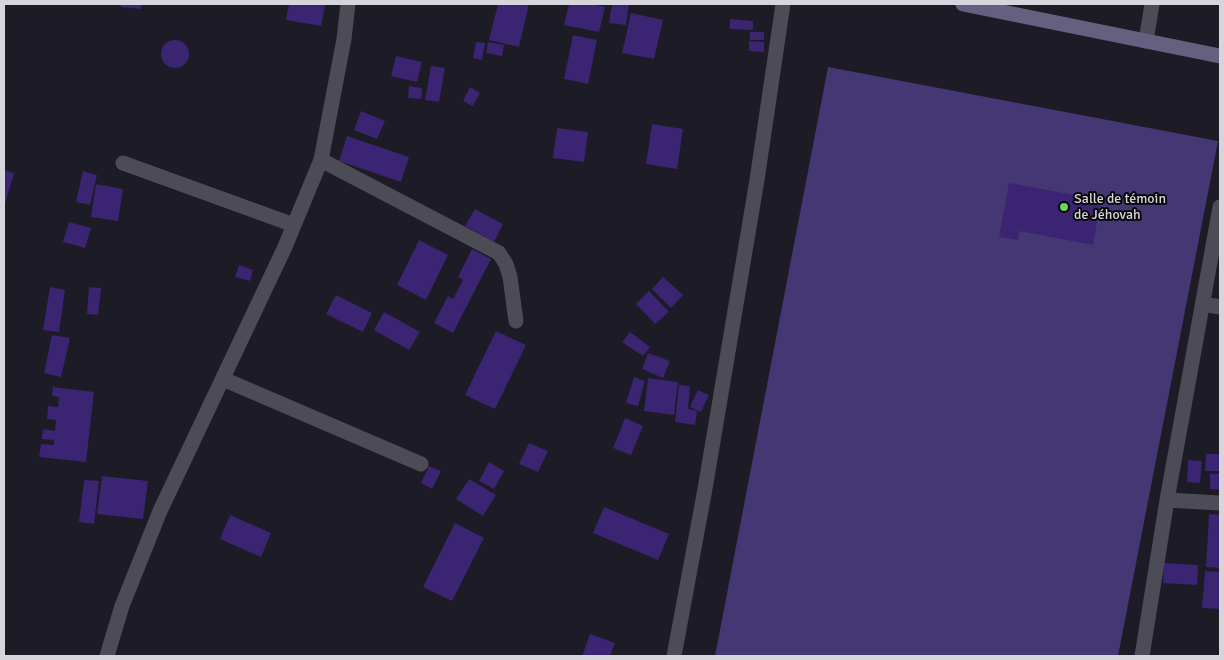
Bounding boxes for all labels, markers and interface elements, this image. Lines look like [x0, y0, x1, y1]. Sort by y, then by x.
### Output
place label: Salle de témoin de Jéhovah [1074, 191, 1166, 223]
marker: Salle de témoin de Jéhovah [1058, 201, 1070, 213]

